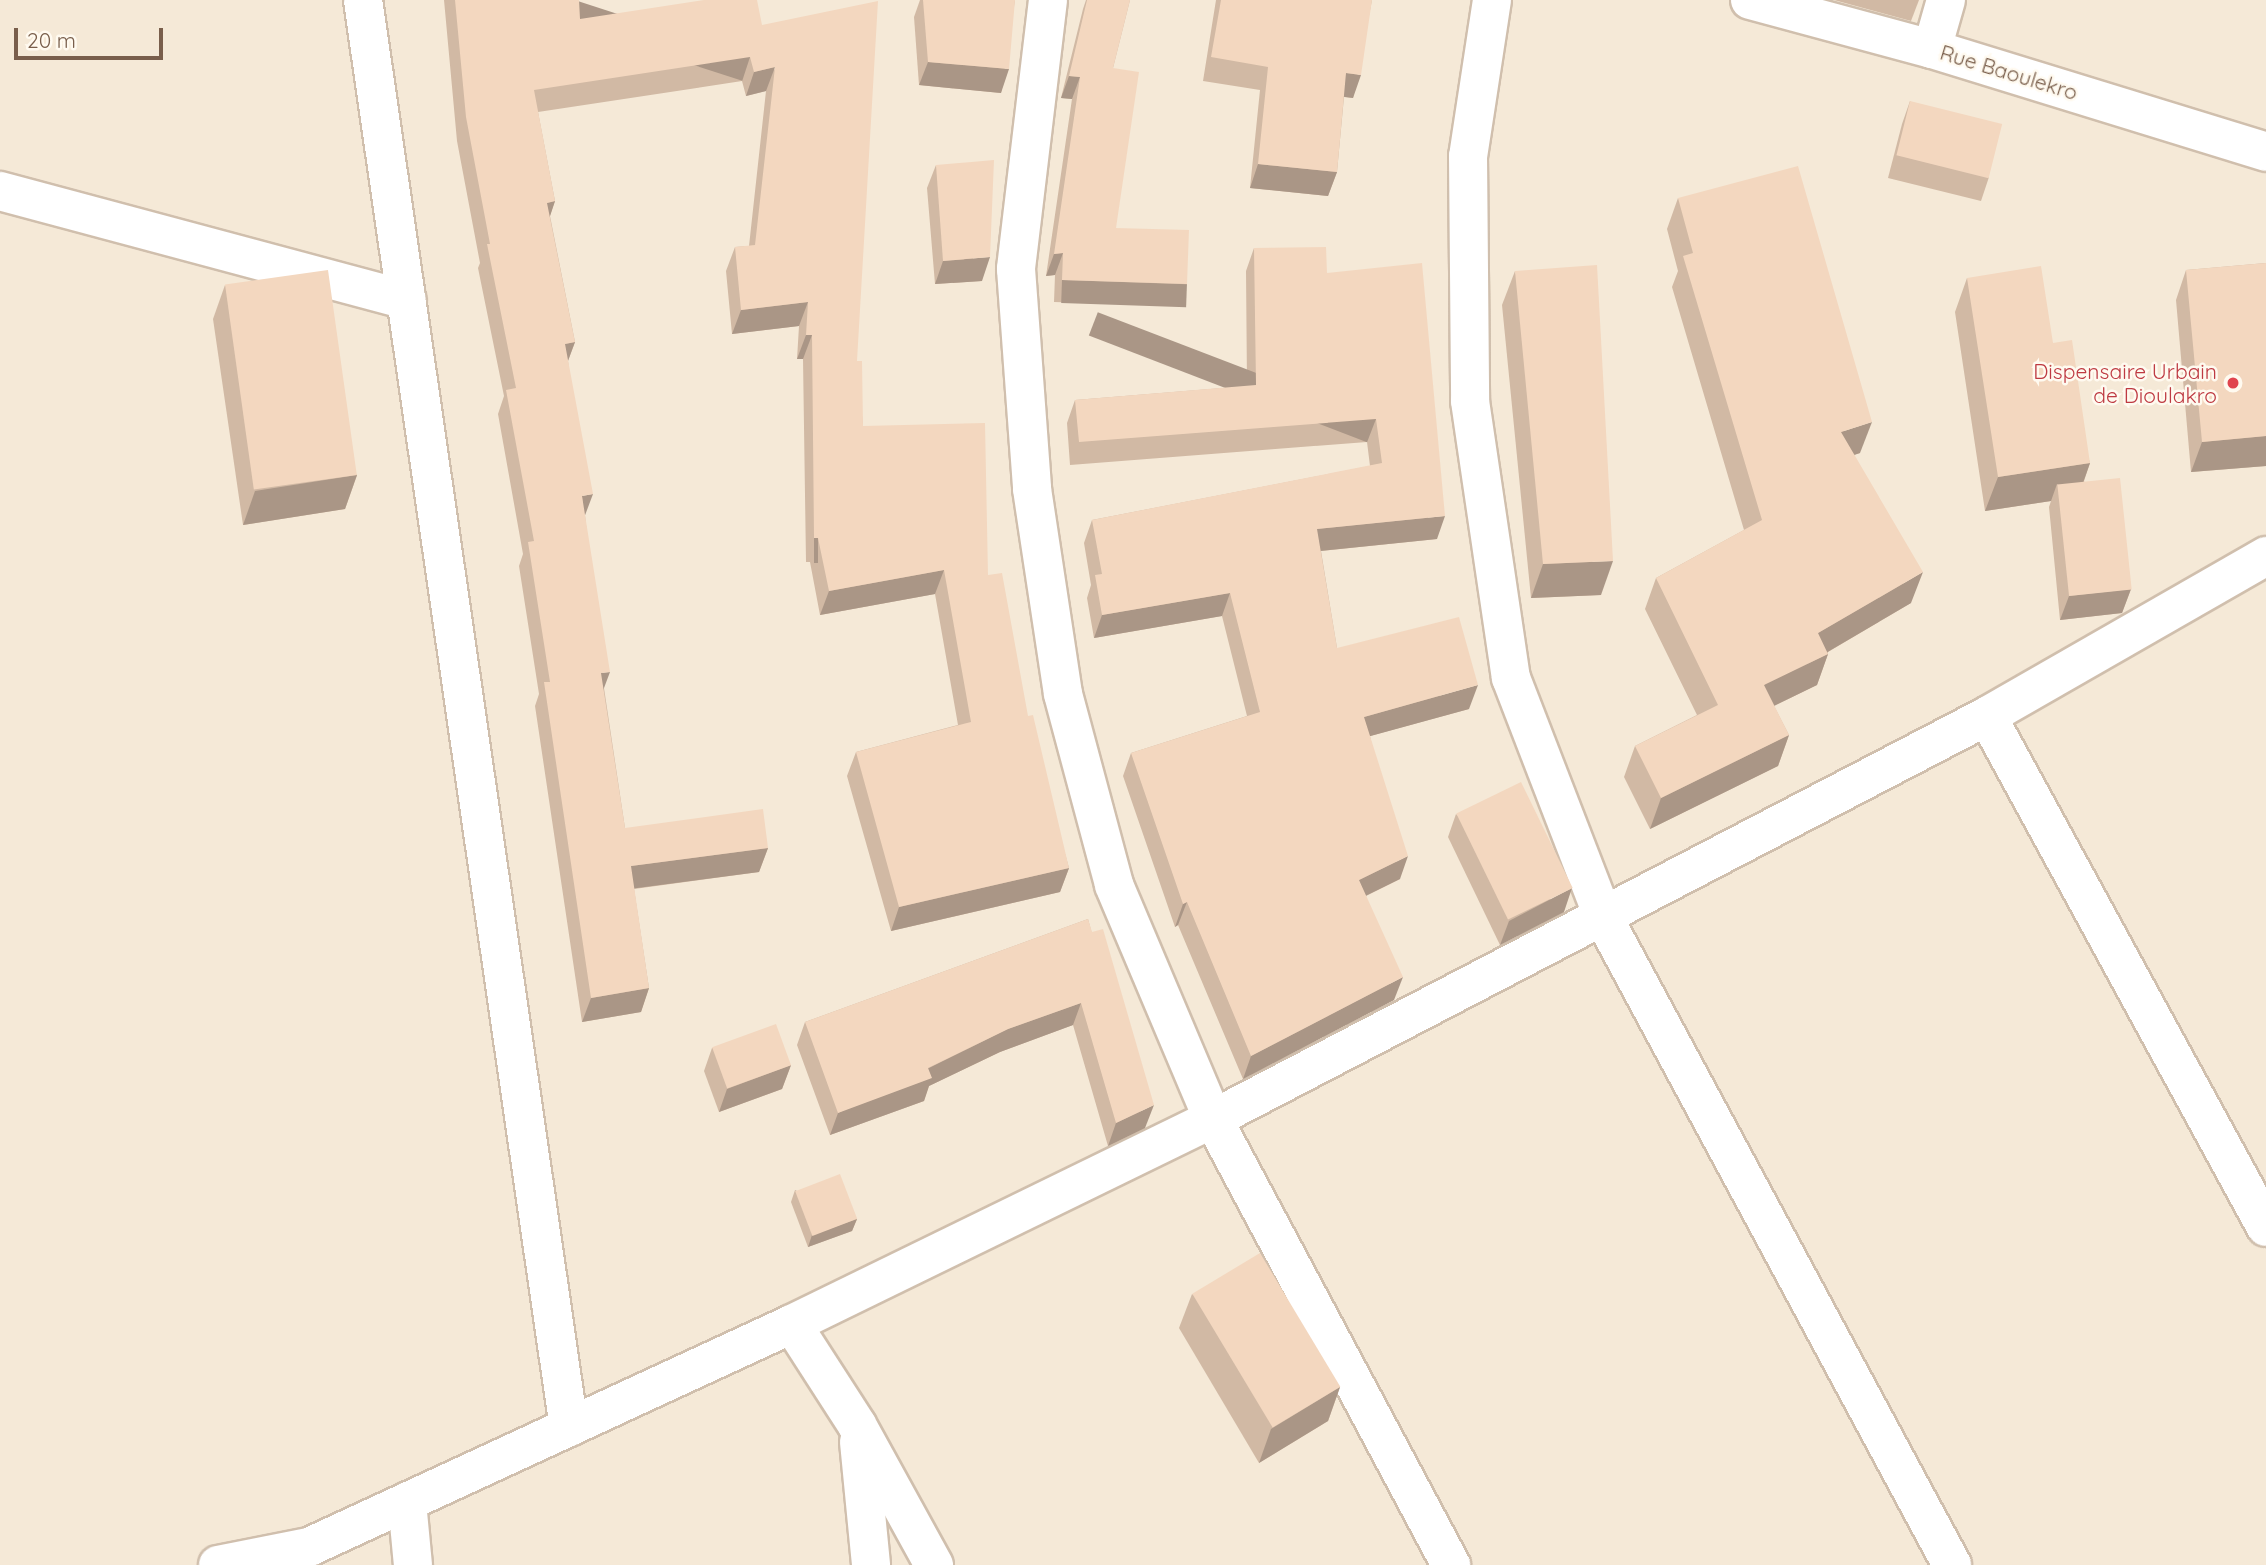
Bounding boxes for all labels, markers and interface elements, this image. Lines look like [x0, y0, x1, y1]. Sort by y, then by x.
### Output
scale bar [18, 14, 166, 58]
text: 20 m [27, 27, 76, 53]
street label: Rue Baoulekro [1937, 39, 2081, 105]
place label: Dispensaire Urbain de Dioulakro [2033, 358, 2217, 408]
marker: Dispensaire Urbain de Dioulakro [2223, 373, 2243, 393]

